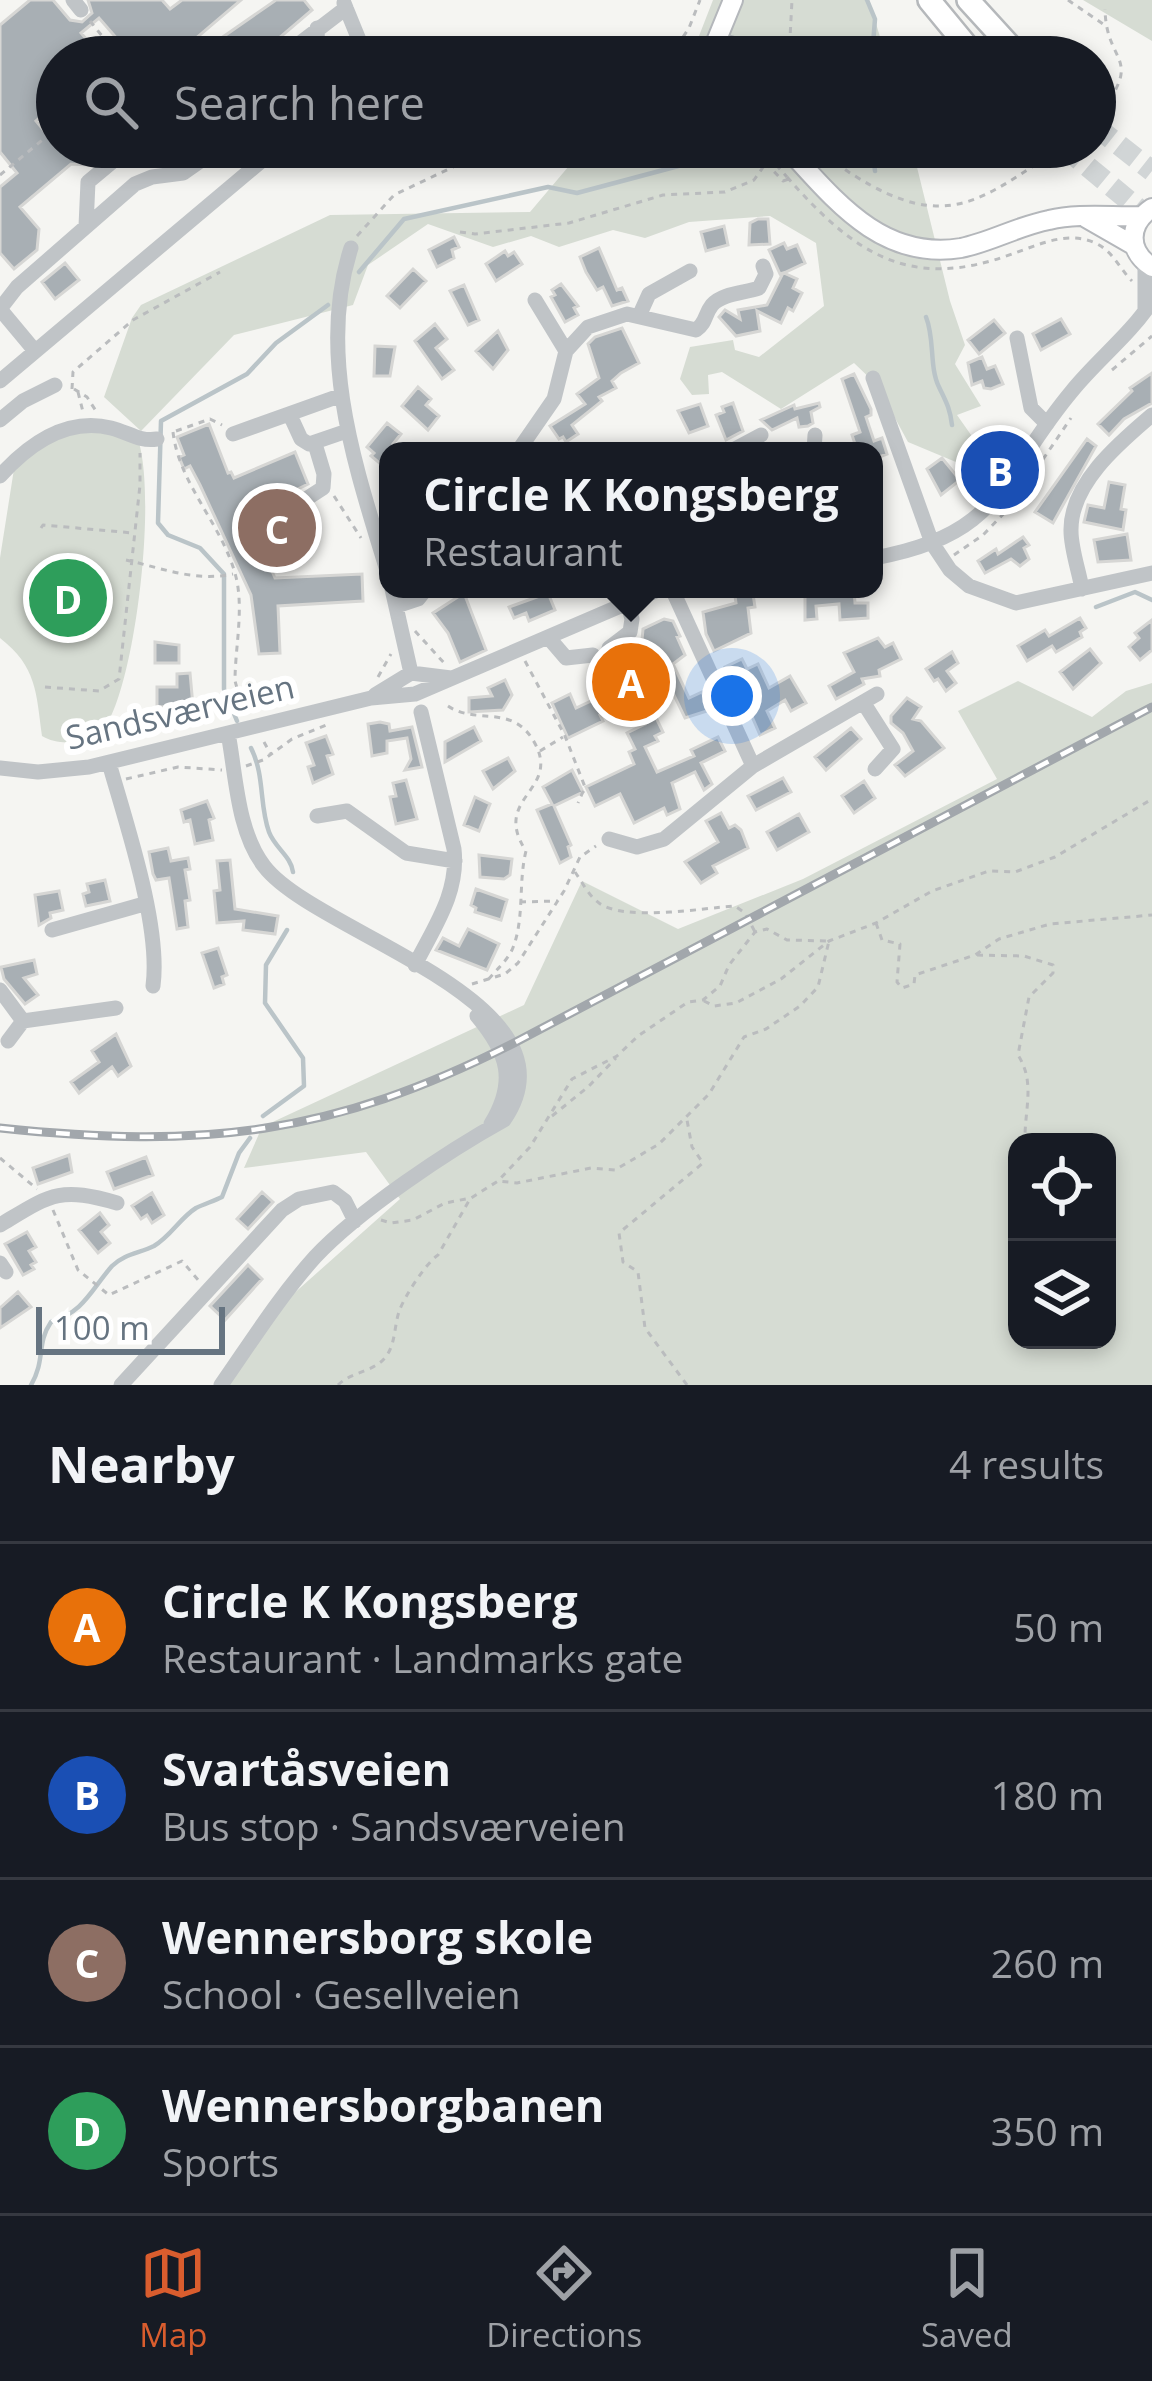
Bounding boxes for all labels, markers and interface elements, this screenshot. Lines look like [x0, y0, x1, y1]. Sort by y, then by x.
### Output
search box [36, 36, 1116, 168]
icon: search [78, 69, 144, 135]
text: Search here [174, 72, 425, 133]
pin: B [961, 425, 1039, 515]
popup [379, 442, 883, 598]
text: Circle K Kongsberg [423, 463, 839, 524]
pin: C [238, 483, 316, 573]
text: Restaurant [423, 524, 623, 577]
pin: D [29, 553, 107, 643]
pin: A [592, 637, 670, 727]
street label: Sandsværveien [61, 663, 299, 760]
your location [702, 666, 762, 726]
map controls [1008, 1133, 1116, 1349]
button: locate [1008, 1133, 1116, 1241]
button: layers [1008, 1241, 1116, 1349]
scale bar [36, 1301, 225, 1354]
text: 100 m [54, 1305, 150, 1350]
text: Nearby [48, 1428, 235, 1498]
text: 4 results [949, 1437, 1104, 1490]
text: Circle K Kongsberg [162, 1570, 578, 1631]
text: A [74, 1600, 100, 1653]
text: 50 m [1013, 1600, 1104, 1653]
text: Restaurant · Landmarks gate [162, 1631, 683, 1684]
text: Svartåsveien [162, 1738, 451, 1799]
text: B [74, 1768, 100, 1821]
text: 180 m [991, 1768, 1104, 1821]
text: Bus stop · Sandsværveien [162, 1799, 626, 1852]
text: Wennersborg skole [162, 1906, 593, 1967]
text: C [75, 1936, 99, 1989]
text: 260 m [991, 1936, 1104, 1989]
text: School · Gesellveien [162, 1967, 521, 2020]
text: Wennersborgbanen [162, 2074, 604, 2135]
text: D [73, 2104, 101, 2157]
text: 350 m [991, 2104, 1104, 2157]
text: Sports [162, 2135, 279, 2188]
tab: Map [139, 2240, 208, 2357]
tab: Directions [486, 2240, 642, 2357]
tab: Saved [921, 2240, 1013, 2357]

